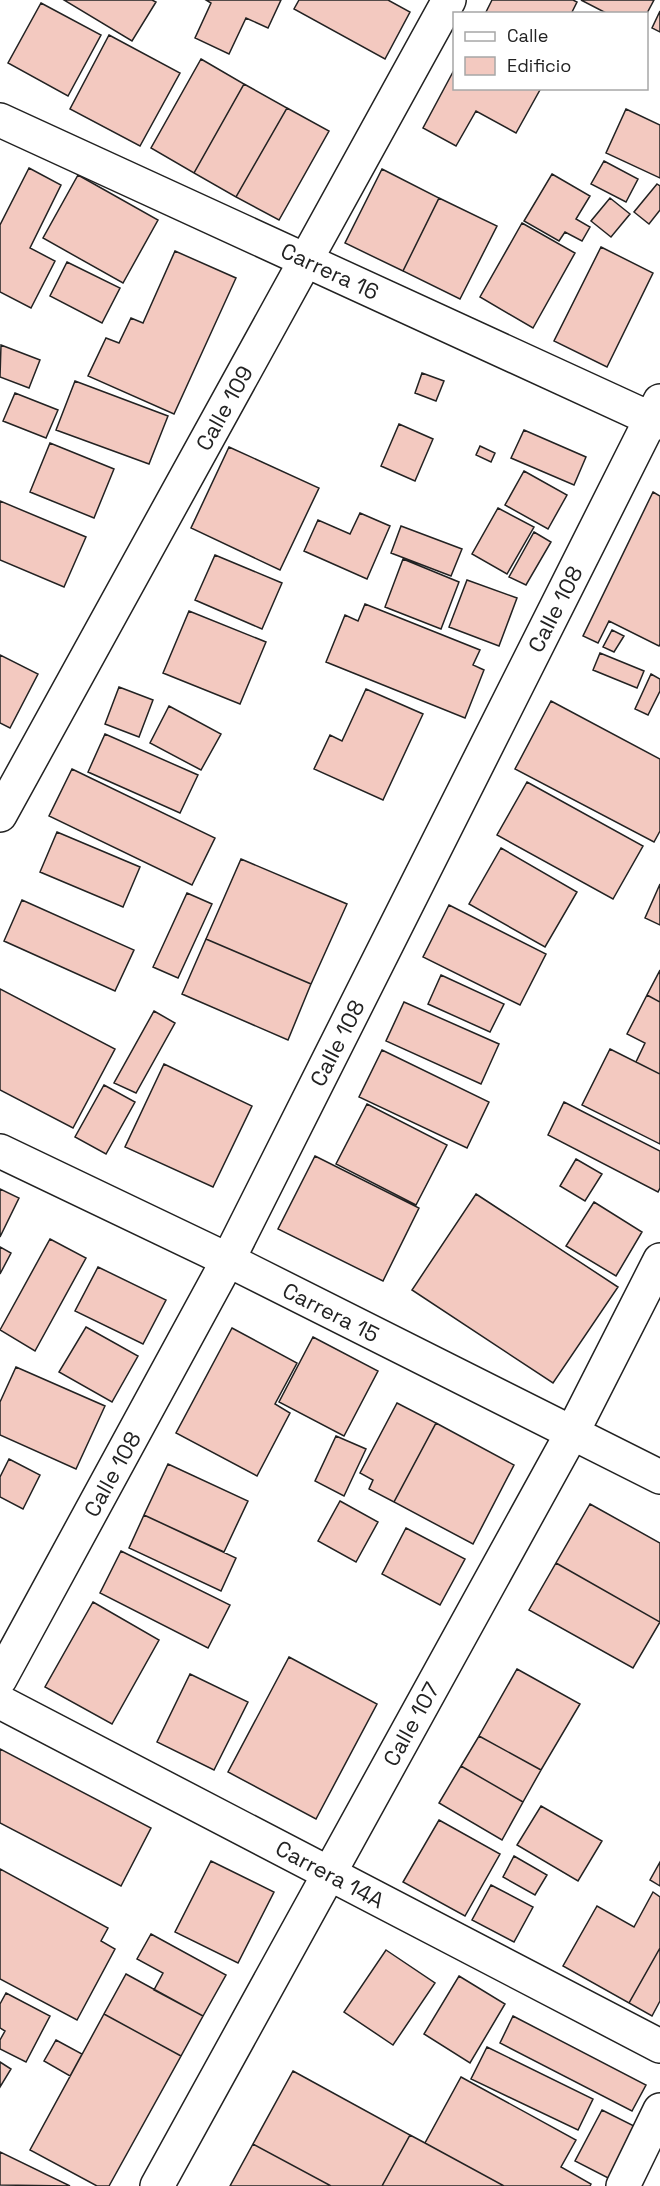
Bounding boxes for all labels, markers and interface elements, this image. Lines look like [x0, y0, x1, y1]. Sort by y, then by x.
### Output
legend [453, 12, 648, 90]
text: Calle [507, 24, 548, 47]
text: Edificio [507, 54, 571, 77]
street label: Carrera 16 [277, 236, 383, 306]
street label: Calle 109 [189, 361, 259, 455]
street label: Calle 108 [521, 561, 589, 657]
street label: Calle 108 [303, 995, 371, 1091]
street label: Carrera 15 [278, 1276, 384, 1348]
street label: Calle 108 [77, 1426, 147, 1522]
street label: Calle 107 [377, 1677, 445, 1771]
street label: Carrera 14A [271, 1834, 389, 1914]

